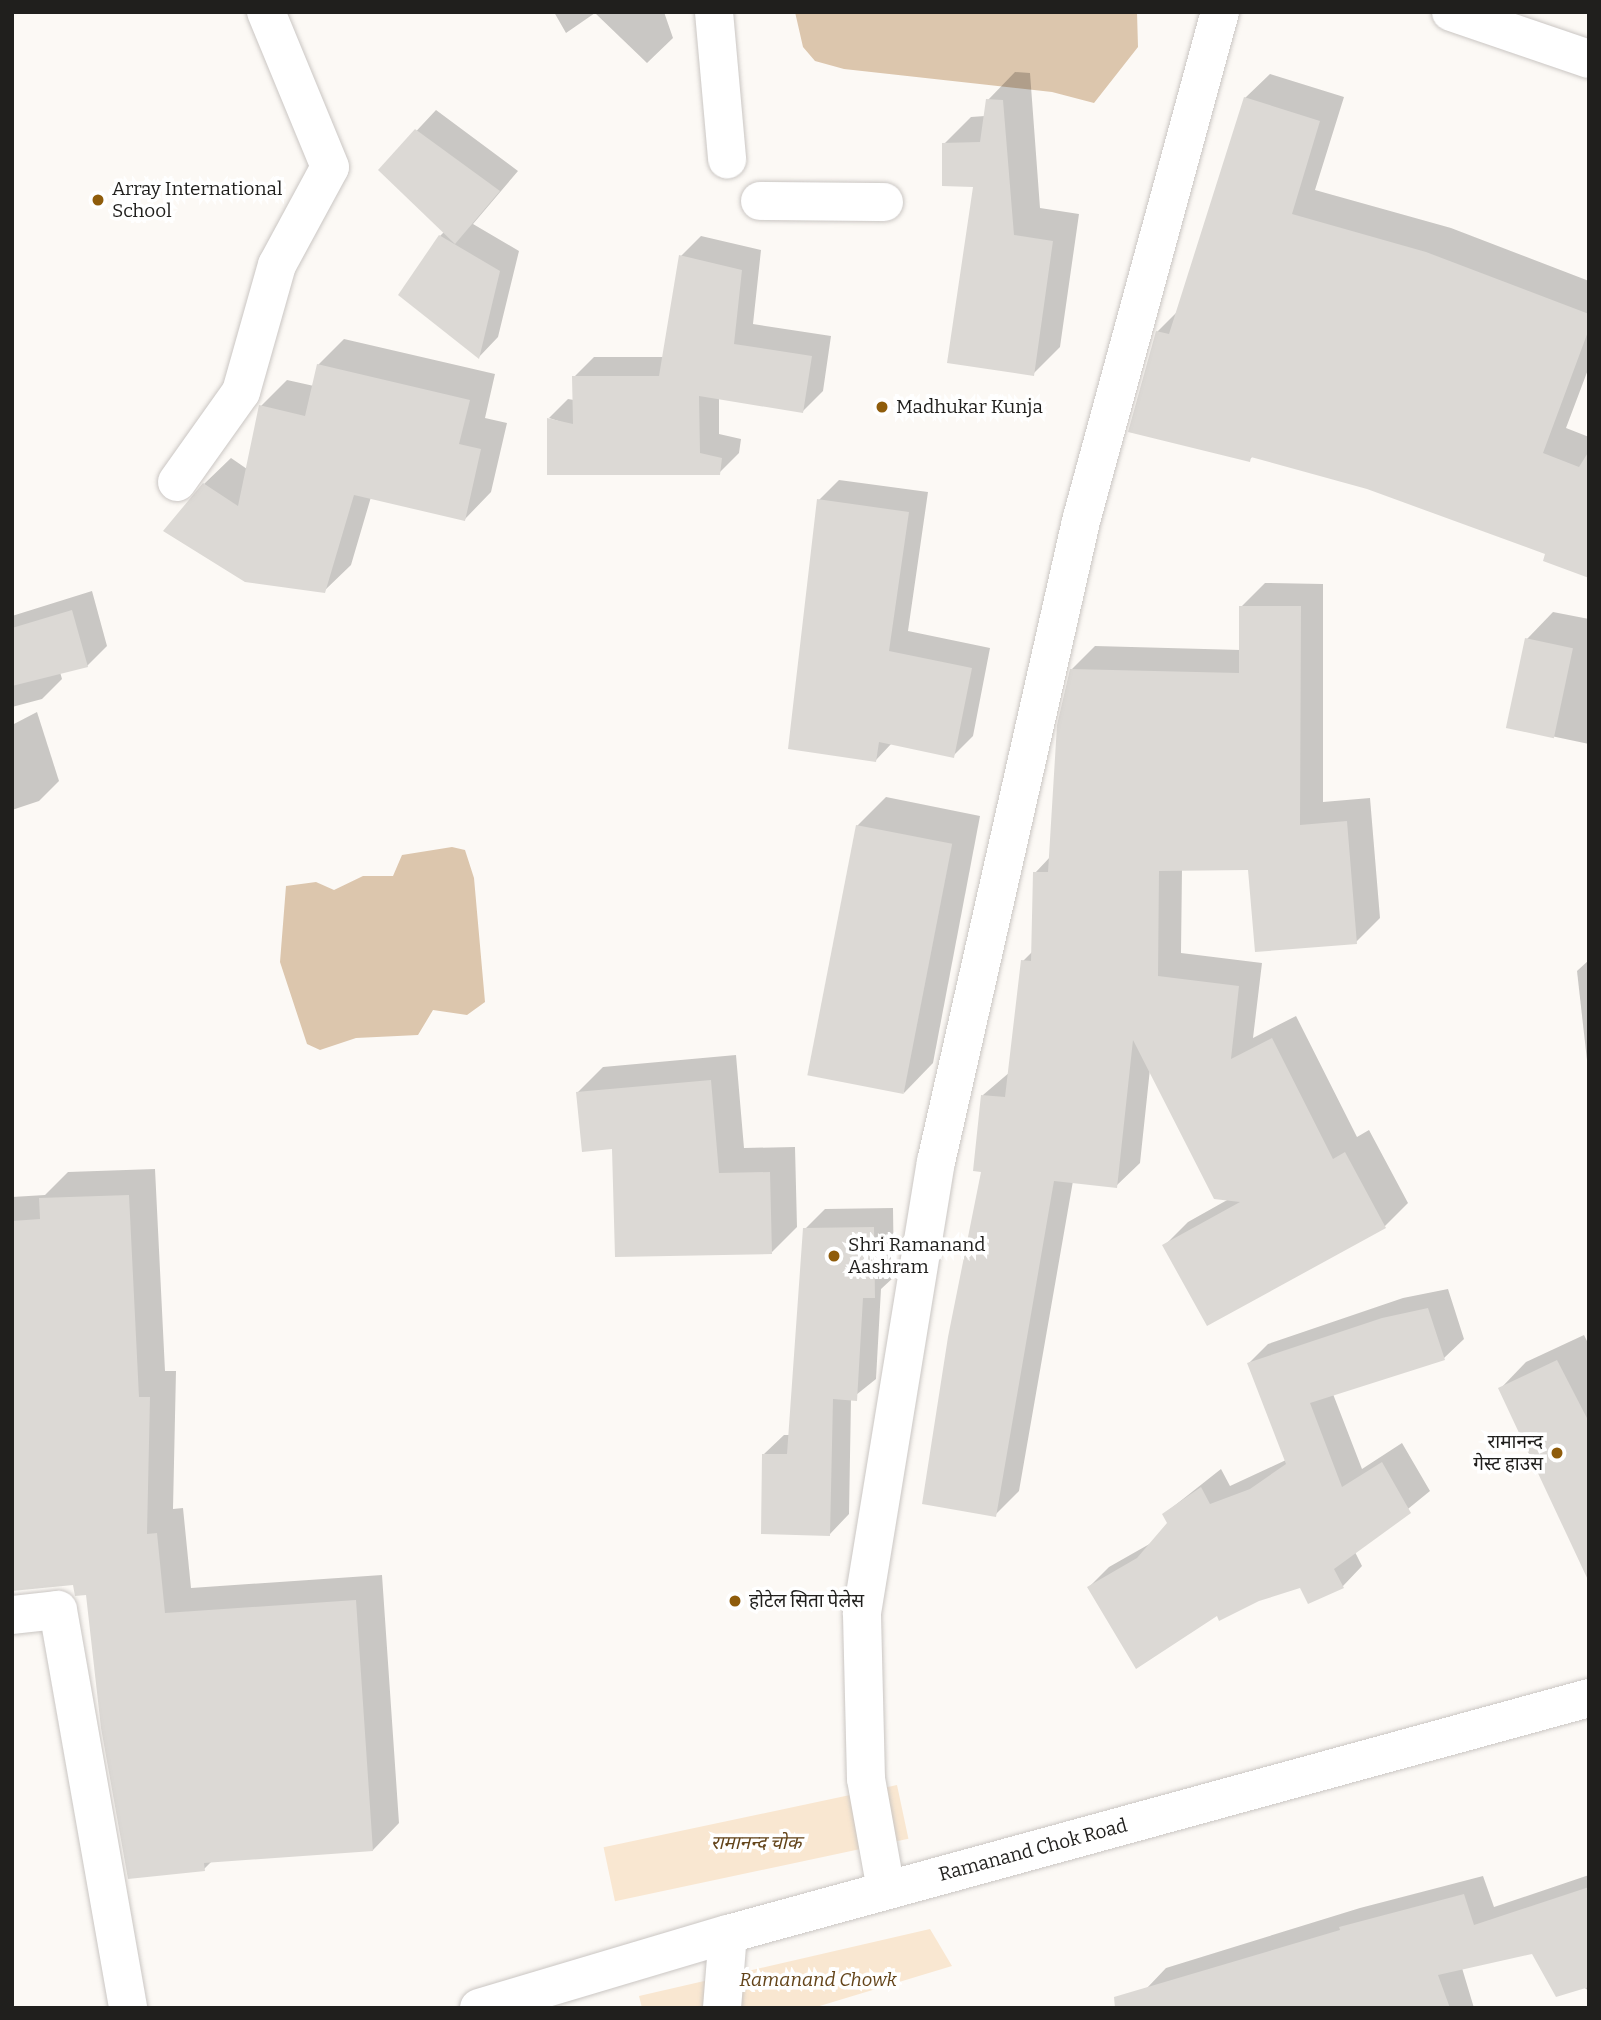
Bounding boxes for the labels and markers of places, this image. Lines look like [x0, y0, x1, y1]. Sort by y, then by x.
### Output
place label: Array International School [112, 178, 282, 222]
marker: Array International School [90, 192, 106, 208]
place label: Madhukar Kunja [896, 396, 1043, 418]
marker: Madhukar Kunja [874, 399, 890, 415]
place label: Shri Ramanand Aashram [848, 1234, 986, 1278]
marker: Shri Ramanand Aashram [826, 1248, 842, 1264]
place label: रामानन्द गेस्ट हाउस [1473, 1431, 1543, 1475]
marker: रामानन्द गेस्ट हाउस [1549, 1445, 1565, 1461]
place label: होटेल सिता पेलेस [749, 1590, 864, 1612]
marker: होटेल सिता पेलेस [727, 1593, 743, 1609]

